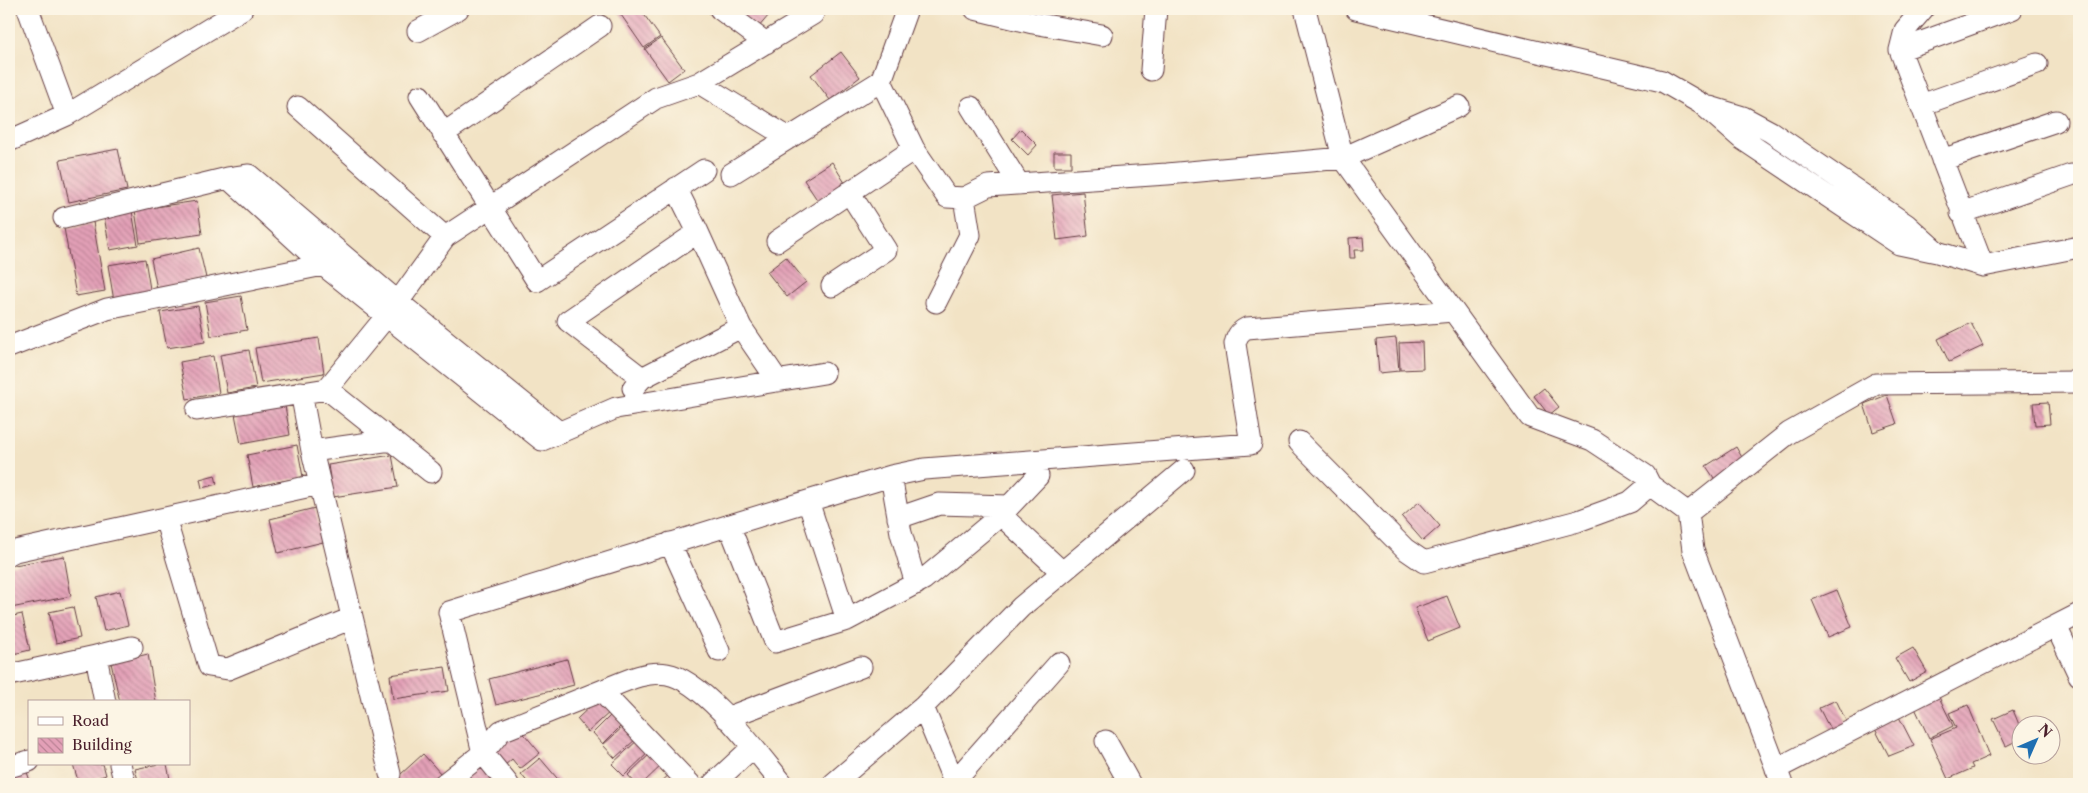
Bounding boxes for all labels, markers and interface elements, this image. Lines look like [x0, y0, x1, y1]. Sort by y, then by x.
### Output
legend [28, 700, 190, 766]
text: Road [72, 711, 109, 730]
north arrow [2010, 716, 2060, 766]
text: N [2035, 720, 2056, 741]
text: Building [72, 735, 132, 754]

